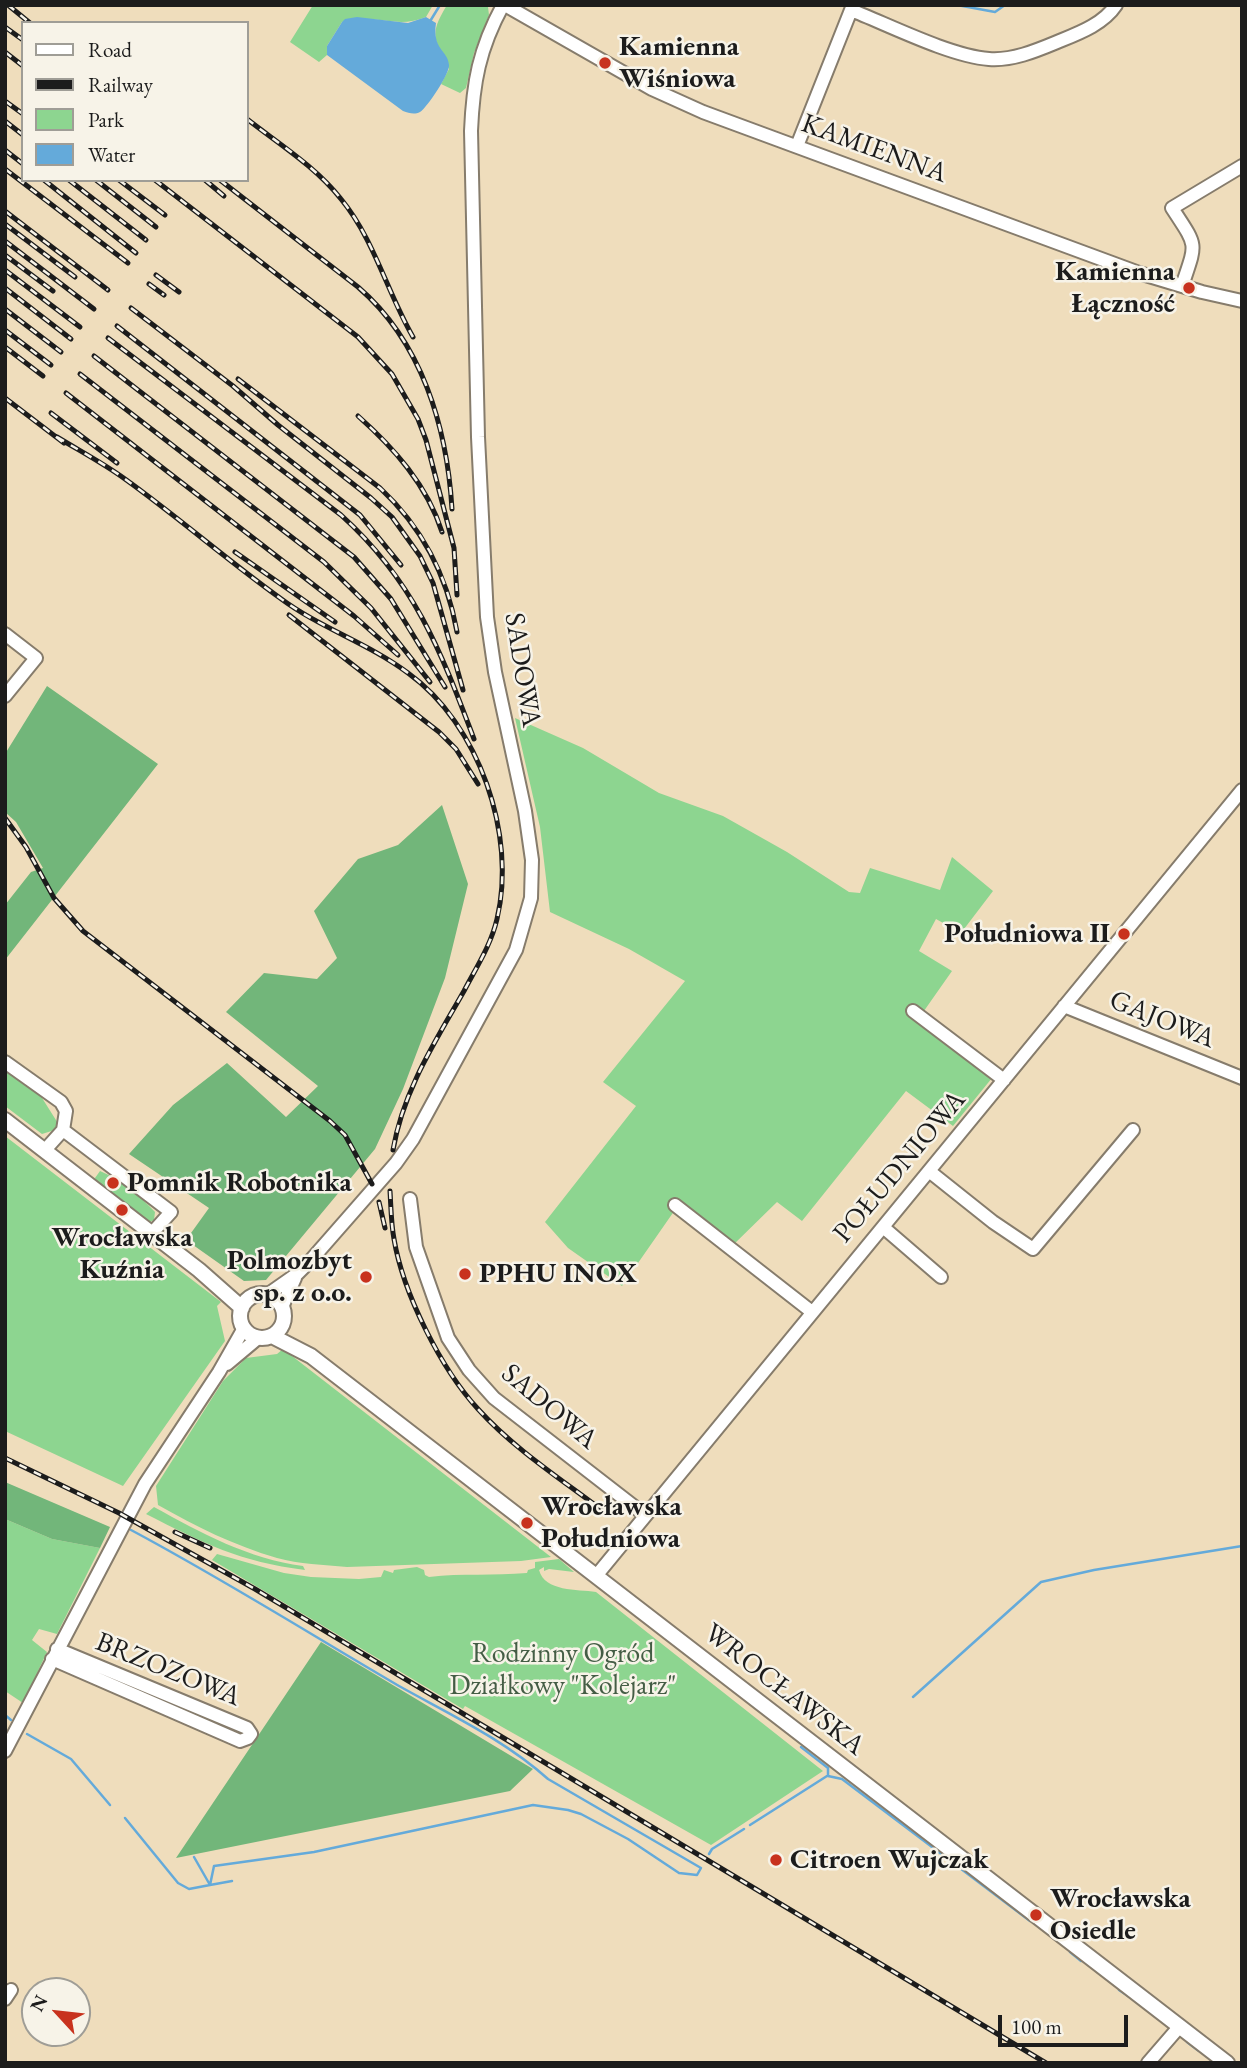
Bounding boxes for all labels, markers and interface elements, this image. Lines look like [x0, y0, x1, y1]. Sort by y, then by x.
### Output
legend [21, 21, 248, 182]
place label: Kamienna Wiśniowa [619, 30, 739, 96]
text: Road [88, 36, 132, 63]
marker: Kamienna Wiśniowa [597, 55, 613, 71]
text: Railway [88, 71, 153, 98]
text: Park [88, 106, 124, 133]
street label: KAMIENNA [797, 107, 951, 191]
text: Water [88, 141, 135, 168]
place label: Kamienna Łączność [1055, 255, 1175, 321]
marker: Kamienna Łączność [1181, 280, 1197, 296]
street label: SADOWA [496, 610, 548, 730]
place label: Południowa II [944, 917, 1110, 951]
marker: Południowa II [1116, 926, 1132, 942]
street label: GAJOWA [1104, 984, 1220, 1056]
street label: POŁUDNIOWA [827, 1084, 973, 1250]
place label: Pomnik Robotnika [127, 1166, 352, 1200]
marker: Pomnik Robotnika [105, 1175, 121, 1191]
marker: Wrocławska Kuźnia [114, 1202, 130, 1218]
place label: Wrocławska Kuźnia [52, 1221, 192, 1287]
place label: Polmozbyt sp. z o.o. [227, 1244, 352, 1310]
place label: PPHU INOX [479, 1257, 637, 1291]
marker: PPHU INOX [457, 1266, 473, 1282]
marker: Polmozbyt sp. z o.o. [358, 1269, 374, 1285]
street label: SADOWA [494, 1357, 604, 1457]
place label: Wrocławska Południowa [541, 1490, 682, 1556]
marker: Wrocławska Południowa [519, 1515, 535, 1531]
street label: WROCŁAWSKA [697, 1617, 871, 1763]
street label: BRZOZOWA [91, 1626, 245, 1714]
park label: Rodzinny Ogród Działkowy "Kolejarz" [449, 1637, 677, 1703]
place label: Citroen Wujczak [790, 1843, 989, 1877]
marker: Citroen Wujczak [768, 1852, 784, 1868]
place label: Wrocławska Osiedle [1050, 1882, 1191, 1948]
marker: Wrocławska Osiedle [1028, 1907, 1044, 1923]
north arrow [21, 1977, 91, 2047]
text: N [24, 1991, 53, 2016]
scale bar [1002, 2002, 1132, 2046]
text: 100 m [1011, 2013, 1062, 2040]

